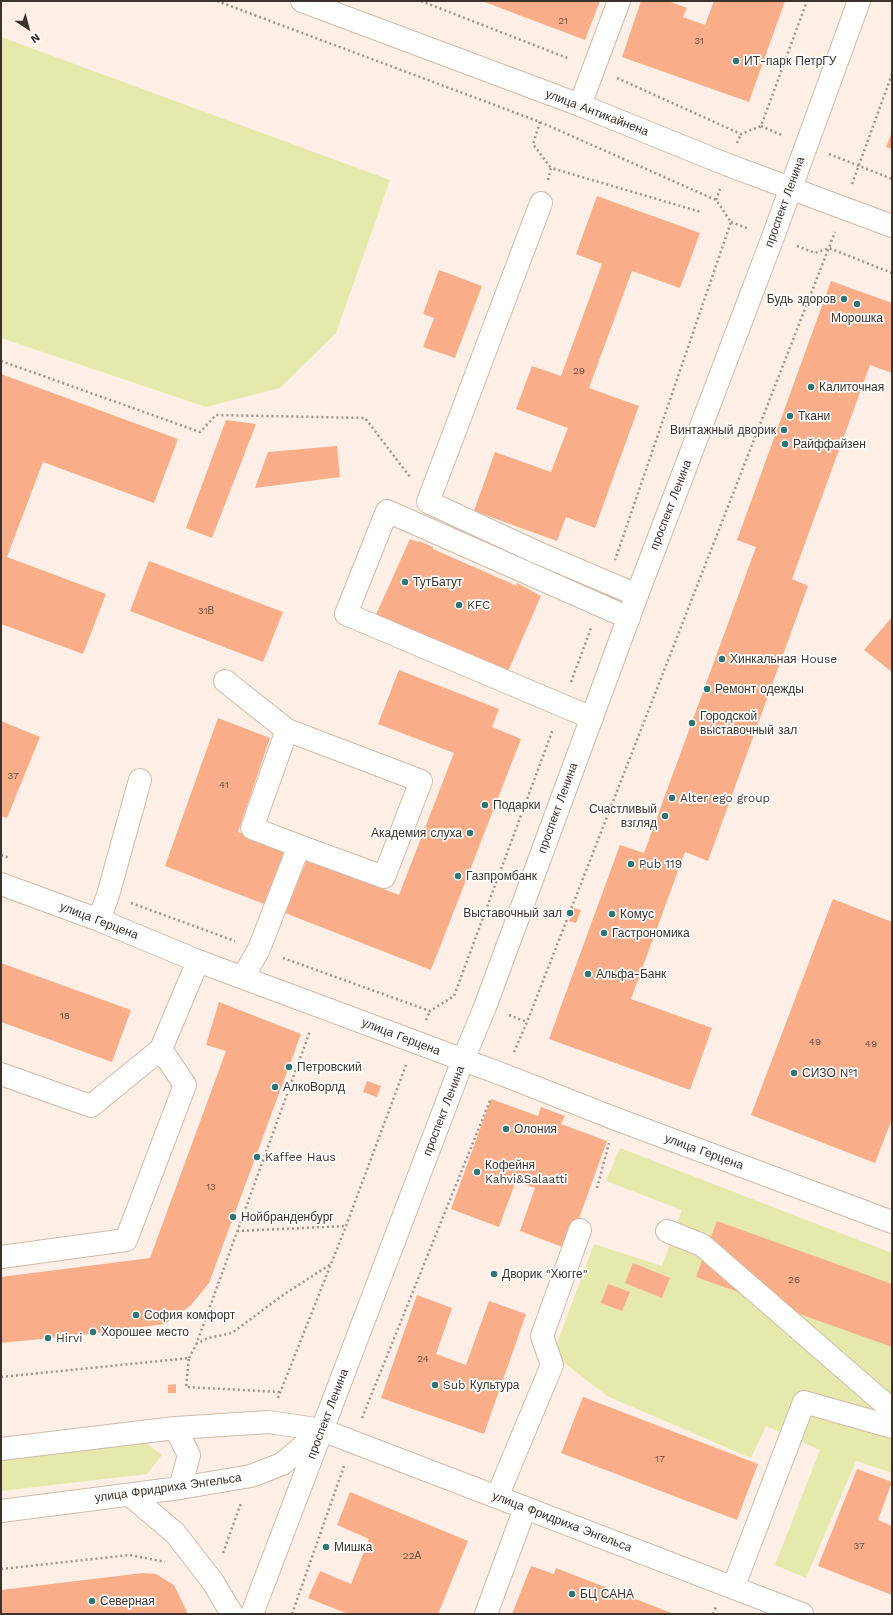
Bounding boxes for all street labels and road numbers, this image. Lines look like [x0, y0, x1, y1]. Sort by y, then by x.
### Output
street label: улица Антикайнена [543, 87, 651, 139]
street label: проспект Ленина [762, 155, 808, 249]
street label: проспект Ленина [647, 458, 695, 552]
street label: проспект Ленина [535, 761, 581, 855]
street label: улица Герцена [58, 899, 140, 943]
street label: улица Герцена [360, 1015, 442, 1059]
street label: проспект Ленина [420, 1064, 468, 1158]
street label: улица Герцена [663, 1131, 745, 1173]
street label: проспект Ленина [304, 1367, 352, 1461]
street label: улица Фридриха Энгельса [94, 1471, 242, 1505]
street label: улица Фридриха Энгельса [490, 1489, 634, 1555]

